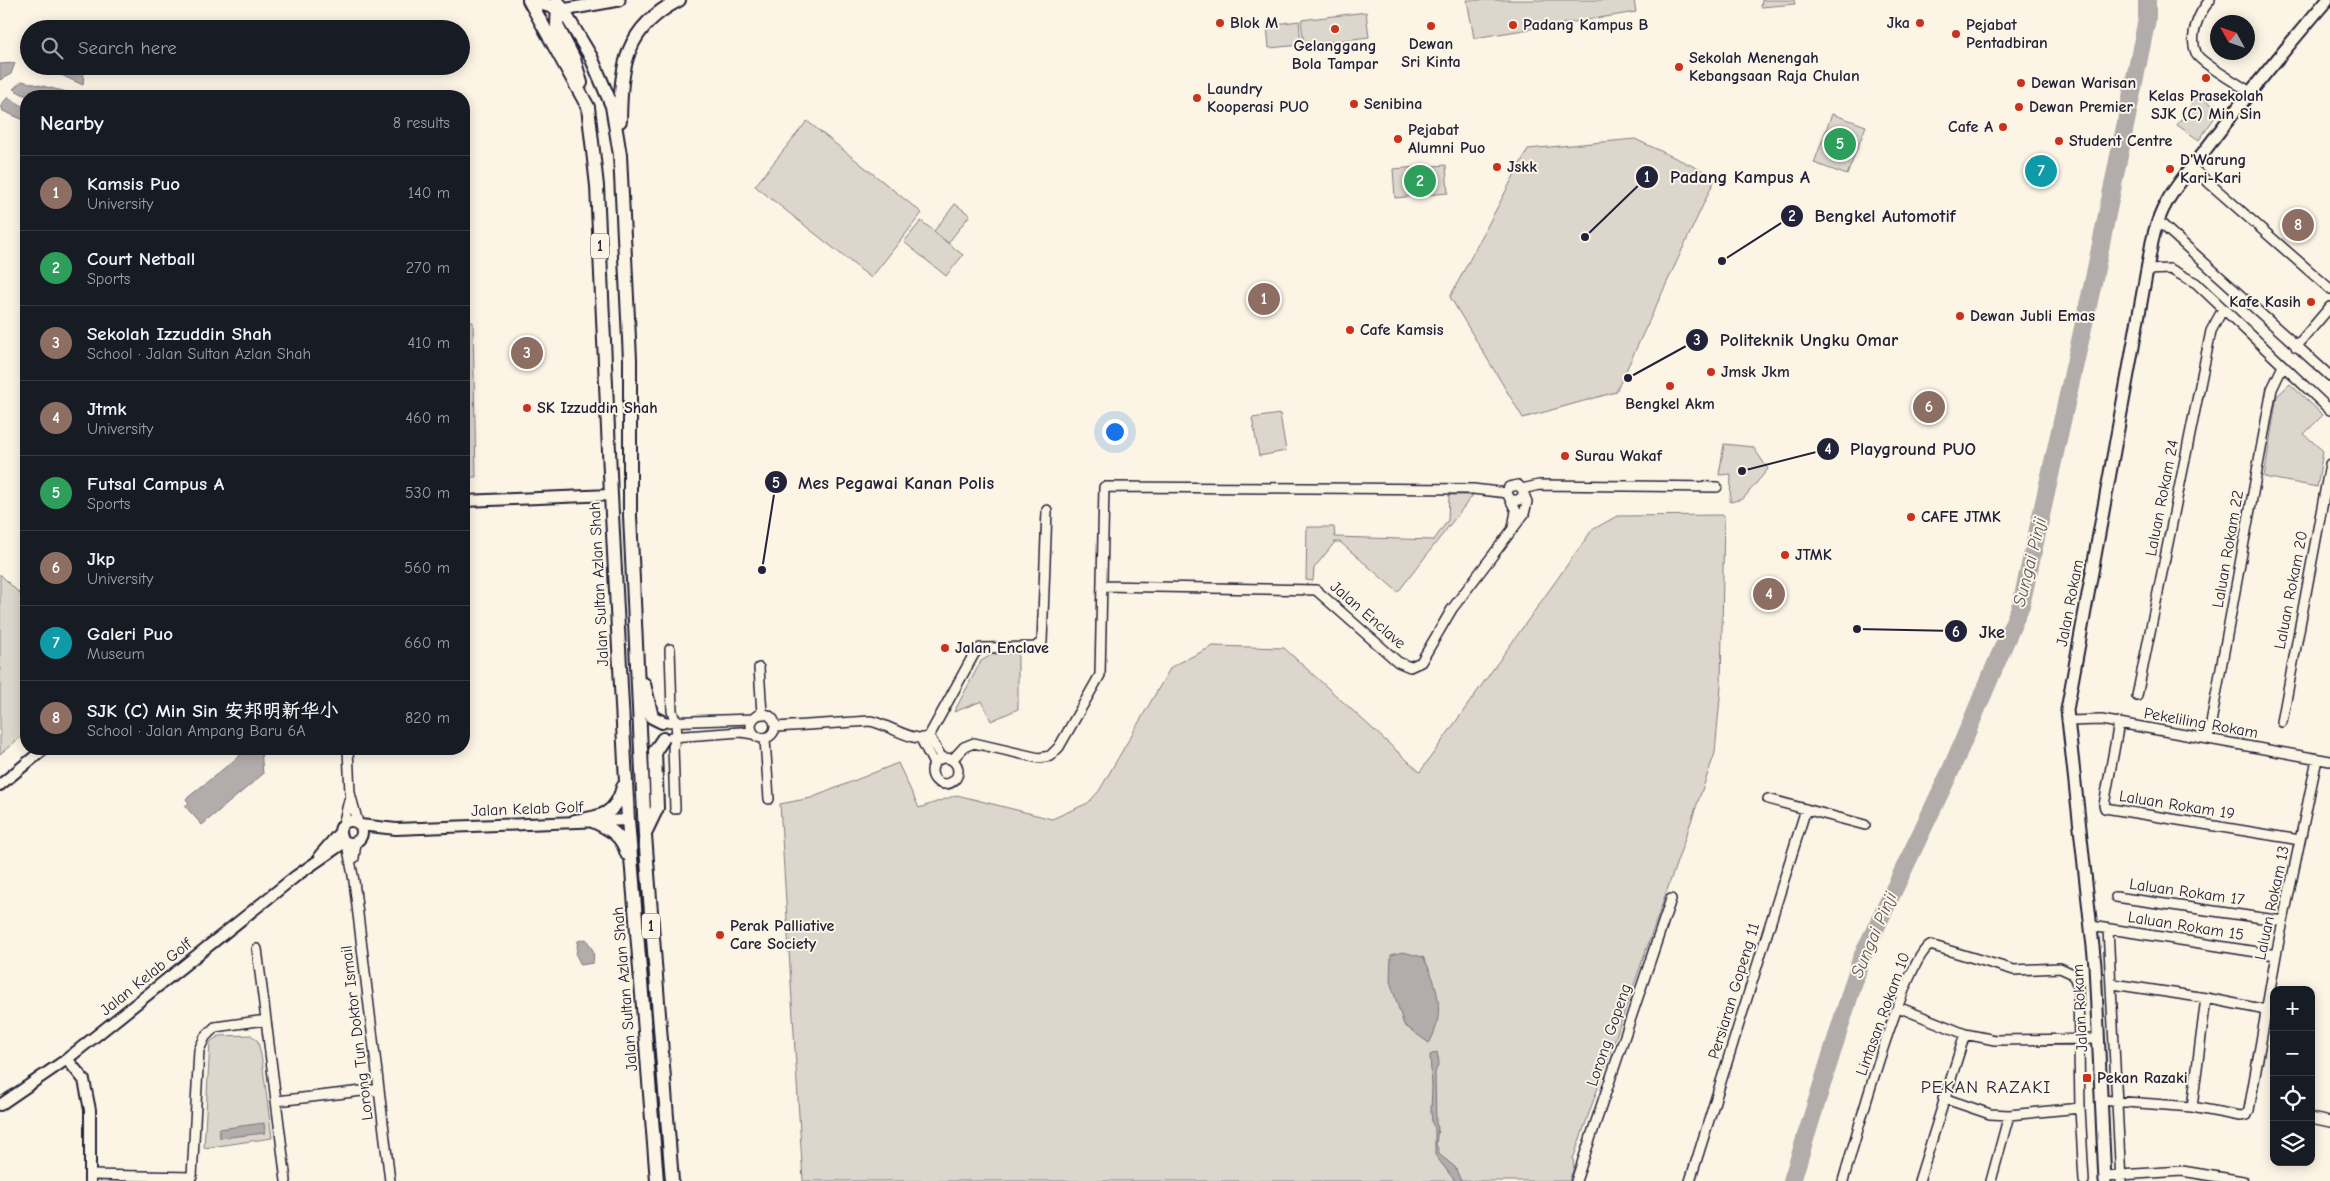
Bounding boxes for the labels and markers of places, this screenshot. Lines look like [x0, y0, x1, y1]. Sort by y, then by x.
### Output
place label: Blok M [1230, 14, 1278, 32]
place label: Jka [1887, 14, 1910, 32]
place label: Padang Kampus B [1523, 16, 1649, 34]
place label: Pejabat Pentadbiran [1966, 16, 2048, 52]
marker: Blok M [1214, 17, 1226, 29]
marker: Jka [1914, 17, 1926, 29]
marker: Padang Kampus B [1507, 19, 1519, 31]
marker: Dewan Sri Kinta [1425, 20, 1437, 32]
marker: Gelanggang Bola Tampar [1329, 23, 1341, 35]
marker: Pejabat Pentadbiran [1950, 28, 1962, 40]
place label: Dewan Sri Kinta [1401, 35, 1461, 71]
place label: Gelanggang Bola Tampar [1292, 37, 1379, 73]
place label: Sekolah Menengah Kebangsaan Raja Chulan [1689, 49, 1860, 85]
marker: Sekolah Menengah Kebangsaan Raja Chulan [1673, 61, 1685, 73]
marker: Kelas Prasekolah SJK (C) Min Sin [2200, 72, 2212, 84]
place label: Dewan Warisan [2031, 74, 2136, 92]
marker: Dewan Warisan [2015, 77, 2027, 89]
place label: Laundry Kooperasi PUO [1207, 80, 1309, 116]
place label: Kelas Prasekolah SJK (C) Min Sin [2148, 87, 2264, 123]
marker: Laundry Kooperasi PUO [1191, 92, 1203, 104]
place label: Senibina [1364, 95, 1422, 113]
marker: Senibina [1348, 98, 1360, 110]
place label: Dewan Premier [2029, 98, 2133, 116]
marker: Dewan Premier [2013, 101, 2025, 113]
place label: Cafe A [1948, 118, 1993, 136]
place label: Pejabat Alumni Puo [1408, 121, 1485, 157]
marker: Cafe A [1997, 121, 2009, 133]
pin: 5 [1824, 125, 1856, 163]
place label: Student Centre [2069, 132, 2172, 150]
marker: Pejabat Alumni Puo [1392, 133, 1404, 145]
marker: Student Centre [2053, 135, 2065, 147]
place label: D'Warung Kari-Kari [2180, 151, 2246, 187]
pin: 7 [2025, 152, 2057, 190]
place label: Jskk [1507, 158, 1537, 176]
callout: Padang Kampus A [1635, 160, 1820, 193]
marker: Jskk [1491, 161, 1503, 173]
pin: 2 [1404, 162, 1436, 200]
marker: D'Warung Kari-Kari [2164, 163, 2176, 175]
callout: Bengkel Automotif [1779, 199, 1965, 232]
pin: 8 [2282, 206, 2314, 244]
pin: 1 [1248, 280, 1280, 318]
place label: Kafe Kasih [2229, 293, 2301, 311]
marker: Kafe Kasih [2305, 296, 2317, 308]
place label: Dewan Jubli Emas [1970, 307, 2095, 325]
marker: Dewan Jubli Emas [1954, 310, 1966, 322]
place label: Cafe Kamsis [1360, 321, 1444, 339]
marker: Cafe Kamsis [1344, 324, 1356, 336]
callout: Politeknik Ungku Omar [1685, 324, 1909, 357]
pin: 3 [511, 334, 543, 372]
place label: Jmsk Jkm [1721, 363, 1790, 381]
marker: Jmsk Jkm [1705, 366, 1717, 378]
marker: Bengkel Akm [1664, 380, 1676, 392]
pin: 6 [1913, 388, 1945, 426]
place label: Bengkel Akm [1625, 395, 1715, 413]
place label: SK Izzuddin Shah [537, 399, 658, 417]
marker: SK Izzuddin Shah [521, 402, 533, 414]
callout: Playground PUO [1815, 432, 1986, 465]
place label: Surau Wakaf [1575, 447, 1663, 465]
marker: Surau Wakaf [1559, 450, 1571, 462]
callout: Mes Pegawai Kanan Polis [763, 466, 1004, 499]
place label: CAFE JTMK [1921, 508, 2001, 526]
marker: CAFE JTMK [1905, 511, 1917, 523]
place label: JTMK [1795, 546, 1832, 564]
marker: JTMK [1779, 549, 1791, 561]
pin: 4 [1753, 575, 1785, 613]
callout: Jke [1944, 615, 2014, 648]
place label: Jalan Enclave [955, 639, 1049, 657]
marker: Jalan Enclave [939, 642, 951, 654]
place label: Perak Palliative Care Society [730, 917, 834, 953]
marker: Perak Palliative Care Society [714, 929, 726, 941]
place label: Pekan Razaki [2097, 1069, 2188, 1087]
marker: Pekan Razaki [2081, 1072, 2093, 1084]

